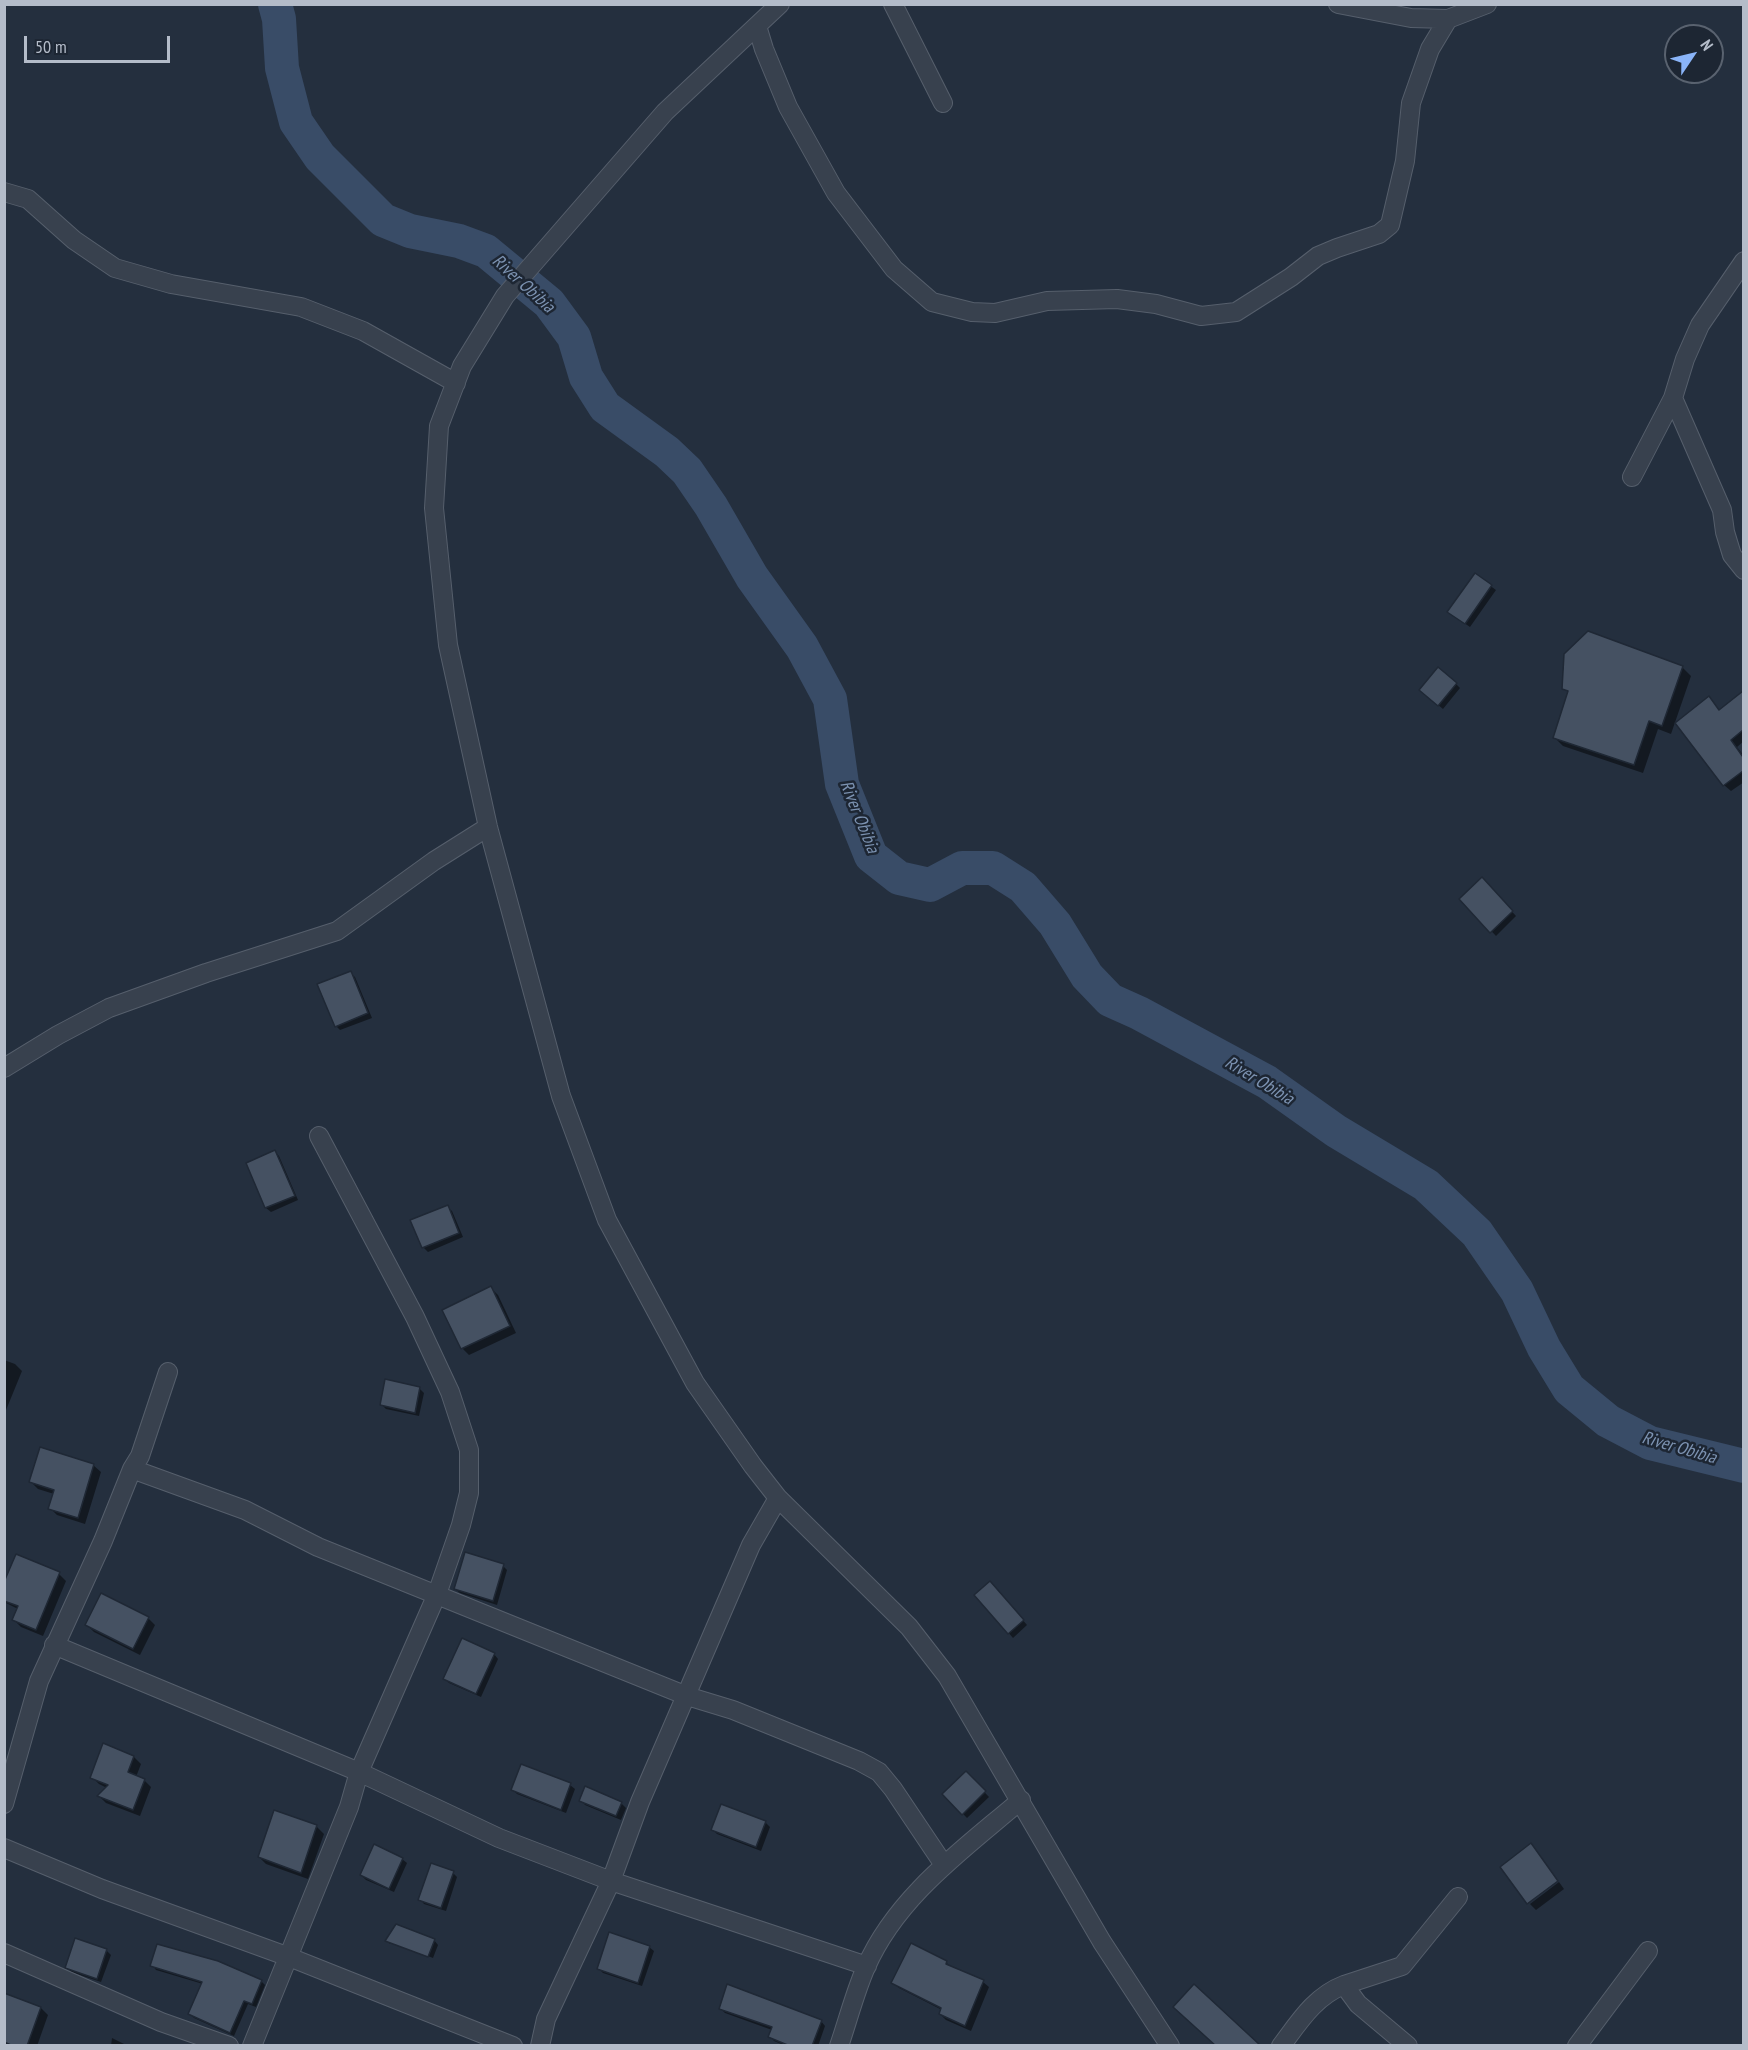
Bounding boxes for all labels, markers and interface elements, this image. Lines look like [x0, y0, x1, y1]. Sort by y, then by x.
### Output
scale bar [27, 24, 172, 62]
north arrow [1664, 24, 1724, 84]
text: 50 m [35, 35, 67, 58]
text: N [1696, 36, 1718, 54]
water label: River Obibia [487, 250, 559, 318]
water label: River Obibia [835, 778, 883, 856]
water label: River Obibia [1221, 1052, 1297, 1110]
water label: River Obibia [1639, 1427, 1719, 1469]

